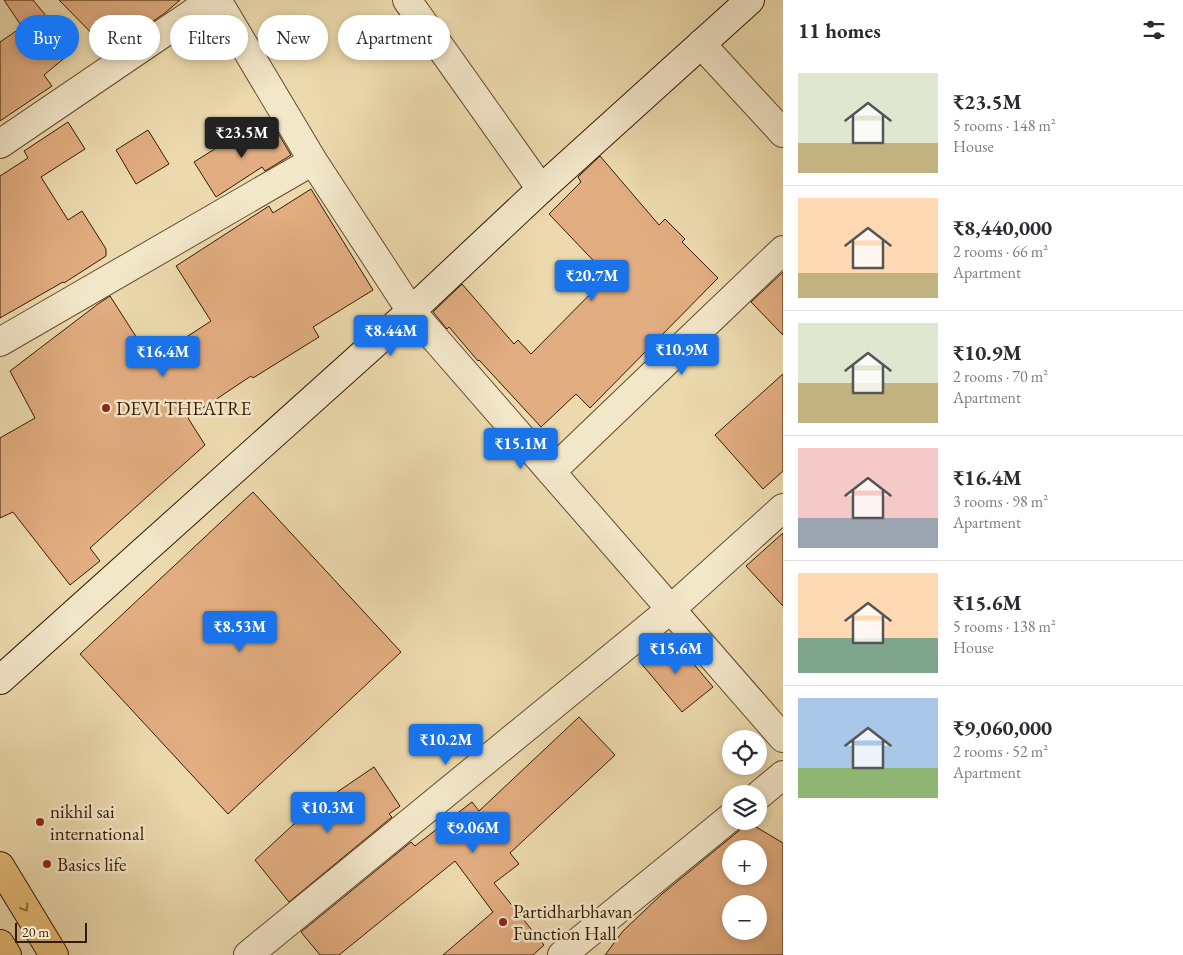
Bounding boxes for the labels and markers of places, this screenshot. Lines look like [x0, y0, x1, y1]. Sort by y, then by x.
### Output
pin: ₹23.5M [201, 116, 283, 159]
pin: ₹20.7M [551, 260, 633, 302]
pin: ₹8.44M [350, 314, 432, 357]
pin: ₹10.9M [641, 334, 723, 376]
pin: ₹16.4M [122, 336, 204, 378]
place label: DEVI THEATRE [116, 396, 252, 421]
marker: DEVI THEATRE [100, 402, 112, 414]
pin: ₹15.1M [480, 428, 562, 470]
pin: ₹8.53M [199, 610, 281, 653]
pin: ₹15.6M [635, 632, 717, 675]
pin: ₹10.2M [405, 724, 487, 766]
pin: ₹10.3M [287, 792, 369, 834]
place label: nikhil sai international [50, 799, 145, 846]
pin: ₹9.06M [432, 812, 514, 854]
marker: nikhil sai international [34, 816, 46, 828]
place label: Basics life [57, 852, 126, 877]
marker: Basics life [41, 858, 53, 870]
place label: Partidharbhavan Function Hall [513, 899, 633, 946]
marker: Partidharbhavan Function Hall [497, 916, 509, 928]

